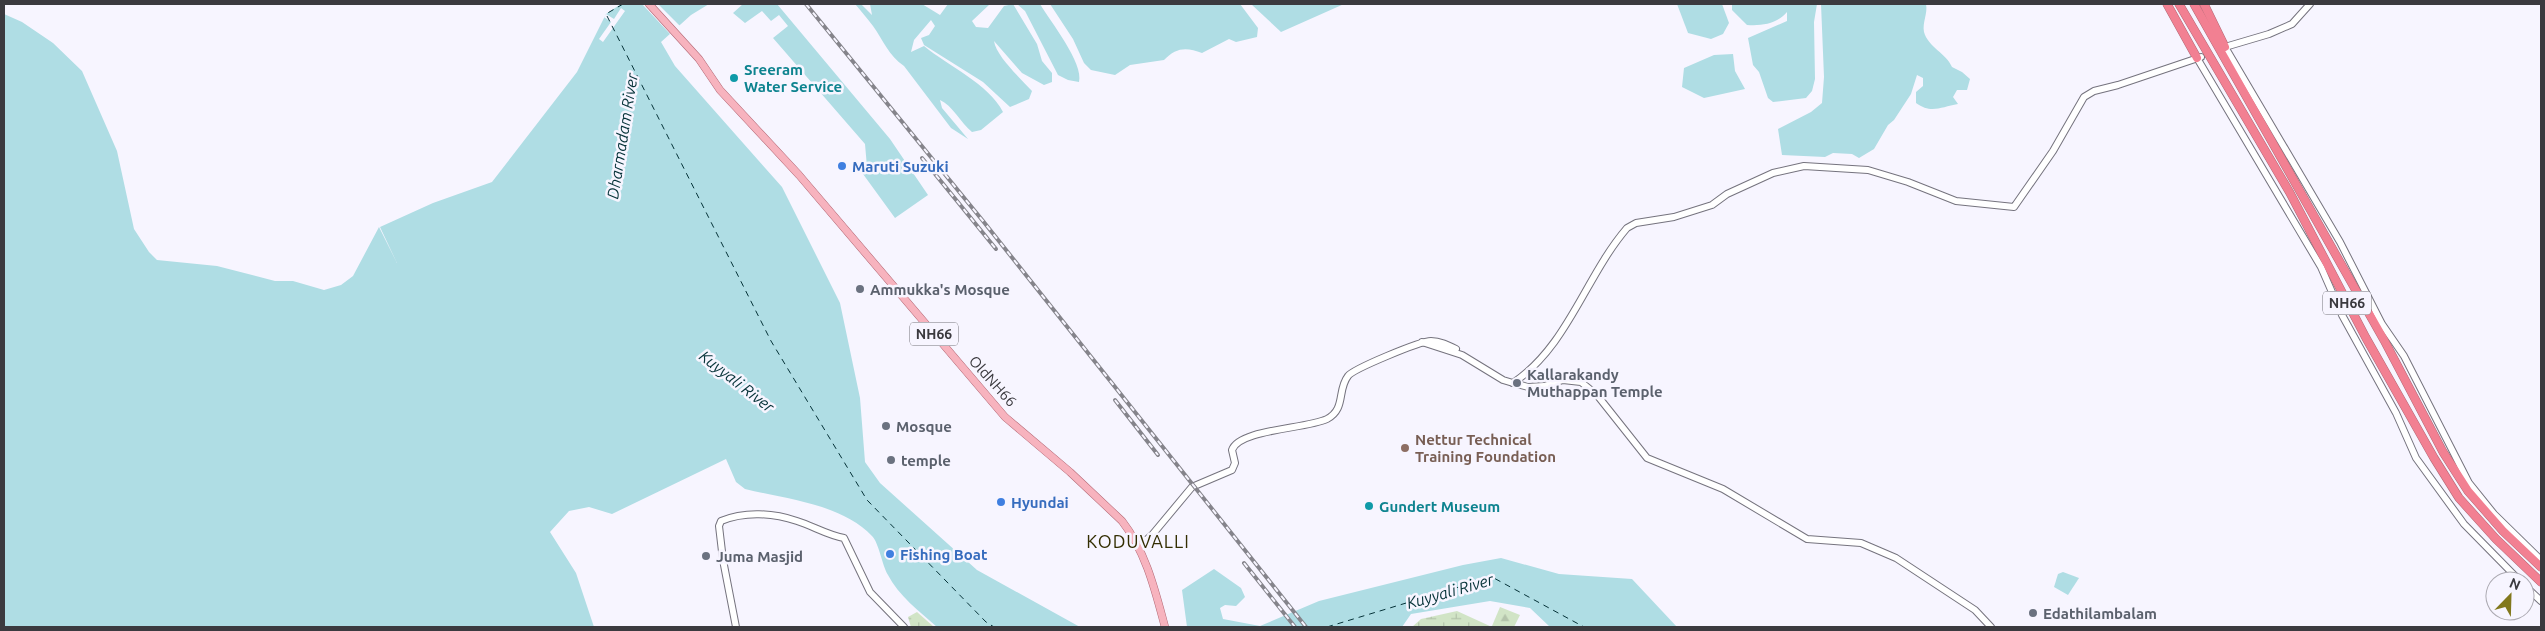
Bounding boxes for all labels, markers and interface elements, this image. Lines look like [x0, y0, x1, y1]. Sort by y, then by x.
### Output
place label: Sreeram Water Service [744, 61, 842, 95]
water label: Dharmadam River [603, 71, 641, 200]
marker: Sreeram Water Service [728, 72, 740, 84]
place label: Maruti Suzuki [852, 158, 949, 175]
marker: Maruti Suzuki [836, 160, 848, 172]
place label: Ammukka's Mosque [870, 281, 1010, 298]
marker: Ammukka's Mosque [854, 283, 866, 295]
road number: NH66 [2323, 292, 2371, 314]
road number: NH66 [910, 322, 958, 346]
water label: Kuyyali River [696, 346, 779, 416]
street label: OldNH66 [966, 352, 1020, 410]
place label: Kallarakandy Muthappan Temple [1527, 366, 1663, 400]
marker: Kallarakandy Muthappan Temple [1511, 377, 1523, 389]
place label: Mosque [896, 418, 952, 435]
marker: Mosque [880, 420, 892, 432]
place label: Nettur Technical Training Foundation [1415, 431, 1556, 465]
marker: Nettur Technical Training Foundation [1399, 442, 1411, 454]
place label: temple [901, 452, 951, 469]
marker: temple [885, 454, 897, 466]
place label: Hyundai [1011, 494, 1069, 511]
marker: Hyundai [995, 496, 1007, 508]
place label: Gundert Museum [1379, 498, 1500, 515]
marker: Gundert Museum [1363, 500, 1375, 512]
district label: KODUVALLI [1086, 531, 1190, 551]
place label: Fishing Boat [900, 546, 988, 563]
place label: Juma Masjid [716, 548, 803, 565]
marker: Fishing Boat [884, 548, 896, 560]
marker: Juma Masjid [700, 550, 712, 562]
water label: Kuyyali River [1404, 570, 1496, 612]
north arrow [2485, 571, 2535, 621]
text: N [2507, 575, 2523, 593]
place label: Edathilambalam [2043, 605, 2157, 622]
marker: Edathilambalam [2027, 607, 2039, 619]

